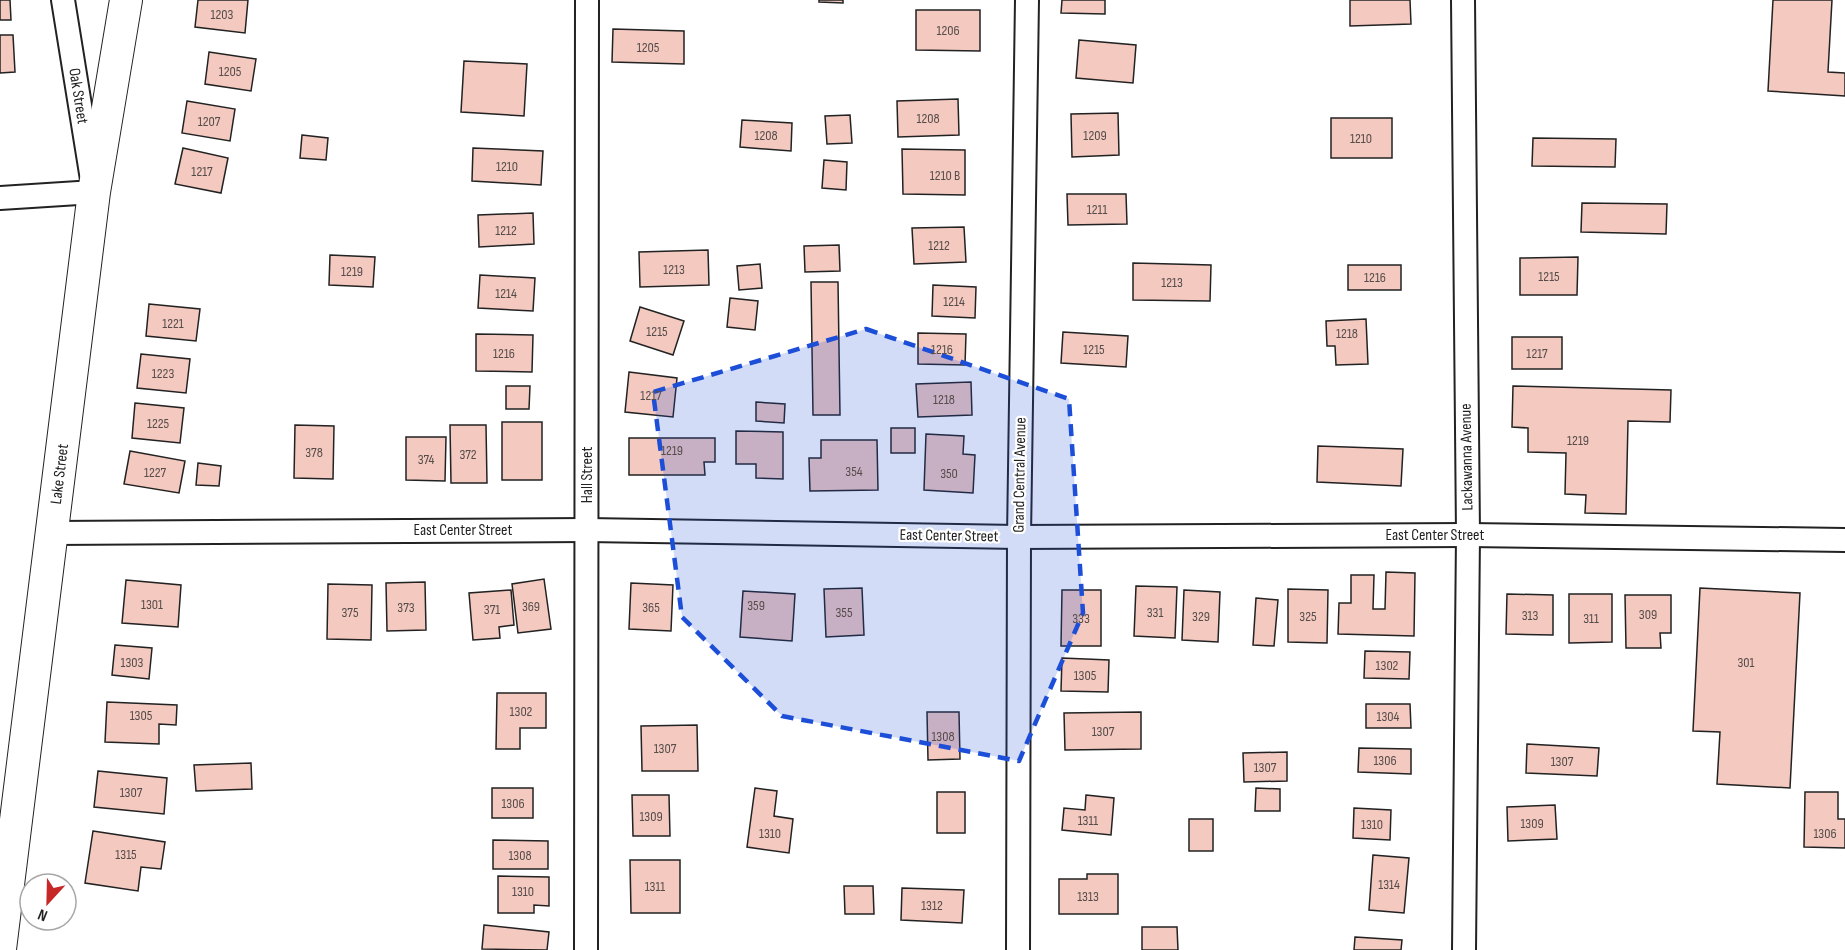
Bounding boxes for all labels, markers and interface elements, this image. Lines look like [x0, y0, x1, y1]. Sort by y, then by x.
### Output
house number: 1203 [211, 6, 234, 23]
house number: 1206 [936, 22, 960, 39]
house number: 1205 [637, 39, 660, 56]
house number: 1205 [219, 63, 242, 80]
street label: Oak Street [64, 67, 92, 125]
house number: 1208 [916, 110, 940, 127]
house number: 1207 [198, 113, 221, 130]
house number: 1208 [754, 127, 778, 144]
house number: 1209 [1083, 127, 1107, 144]
house number: 1210 [1350, 130, 1372, 147]
house number: 1210 [496, 158, 518, 175]
house number: 1217 [191, 163, 213, 180]
house number: 1210 B [930, 167, 960, 184]
house number: 1211 [1087, 201, 1107, 218]
house number: 1212 [495, 222, 517, 239]
house number: 1212 [928, 237, 950, 254]
house number: 1213 [663, 261, 685, 278]
house number: 1219 [341, 263, 363, 280]
house number: 1215 [1538, 268, 1560, 285]
house number: 1216 [1364, 269, 1386, 286]
house number: 1213 [1161, 274, 1183, 291]
house number: 1214 [495, 285, 517, 302]
house number: 1214 [943, 293, 965, 310]
house number: 1221 [162, 315, 184, 332]
house number: 1215 [646, 323, 668, 340]
house number: 1218 [1336, 325, 1358, 342]
house number: 1216 [931, 341, 953, 358]
house number: 1215 [1083, 341, 1105, 358]
house number: 1216 [493, 345, 515, 362]
house number: 1217 [1526, 345, 1548, 362]
house number: 1223 [152, 365, 174, 382]
house number: 1217 [640, 387, 662, 404]
house number: 1218 [933, 391, 955, 408]
street label: Lackawanna Avenue [1457, 403, 1477, 511]
house number: 1225 [147, 415, 169, 432]
street label: Grand Central Avenue [1009, 417, 1031, 533]
house number: 1219 [1567, 432, 1589, 449]
house number: 1219 [661, 442, 683, 459]
street label: Lake Street [47, 443, 73, 505]
house number: 378 [305, 444, 323, 461]
house number: 372 [459, 446, 477, 463]
street label: Hall Street [578, 447, 597, 503]
house number: 374 [418, 451, 434, 468]
house number: 354 [845, 463, 863, 480]
house number: 1227 [144, 464, 167, 481]
house number: 350 [940, 465, 958, 482]
street label: East Center Street [414, 521, 512, 540]
street label: East Center Street [899, 526, 999, 546]
street label: East Center Street [1386, 526, 1484, 545]
house number: 1301 [141, 596, 163, 613]
house number: 359 [747, 597, 765, 614]
house number: 369 [522, 598, 540, 615]
house number: 373 [397, 599, 415, 616]
house number: 365 [642, 599, 660, 616]
house number: 371 [484, 601, 500, 618]
house number: 375 [341, 604, 359, 621]
house number: 355 [835, 604, 853, 621]
house number: 331 [1147, 604, 1163, 621]
house number: 309 [1639, 606, 1657, 623]
house number: 313 [1522, 607, 1538, 624]
house number: 329 [1192, 608, 1210, 625]
house number: 325 [1299, 608, 1317, 625]
house number: 333 [1072, 610, 1090, 627]
house number: 311 [1583, 610, 1599, 627]
house number: 1303 [121, 654, 144, 671]
house number: 301 [1737, 654, 1755, 671]
house number: 1302 [1376, 657, 1399, 674]
house number: 1305 [1074, 667, 1097, 684]
house number: 1302 [510, 703, 533, 720]
house number: 1305 [130, 707, 153, 724]
house number: 1304 [1377, 708, 1400, 725]
house number: 1307 [1092, 723, 1115, 740]
house number: 1308 [931, 728, 955, 745]
house number: 1307 [654, 740, 677, 757]
house number: 1306 [1373, 752, 1397, 769]
house number: 1307 [1551, 753, 1574, 770]
house number: 1307 [1254, 759, 1277, 776]
house number: 1307 [120, 784, 143, 801]
house number: 1306 [501, 795, 525, 812]
house number: 1309 [639, 808, 663, 825]
house number: 1311 [1078, 812, 1098, 829]
house number: 1309 [1520, 815, 1544, 832]
house number: 1310 [1361, 816, 1383, 833]
house number: 1310 [759, 825, 781, 842]
house number: 1306 [1813, 825, 1837, 842]
house number: 1315 [115, 846, 137, 863]
house number: 1308 [508, 847, 532, 864]
north arrow [18, 872, 78, 932]
house number: 1314 [1378, 876, 1400, 893]
house number: 1311 [645, 878, 665, 895]
house number: 1310 [512, 883, 534, 900]
house number: 1313 [1077, 888, 1099, 905]
house number: 1312 [921, 897, 943, 914]
text: N [35, 904, 50, 925]

